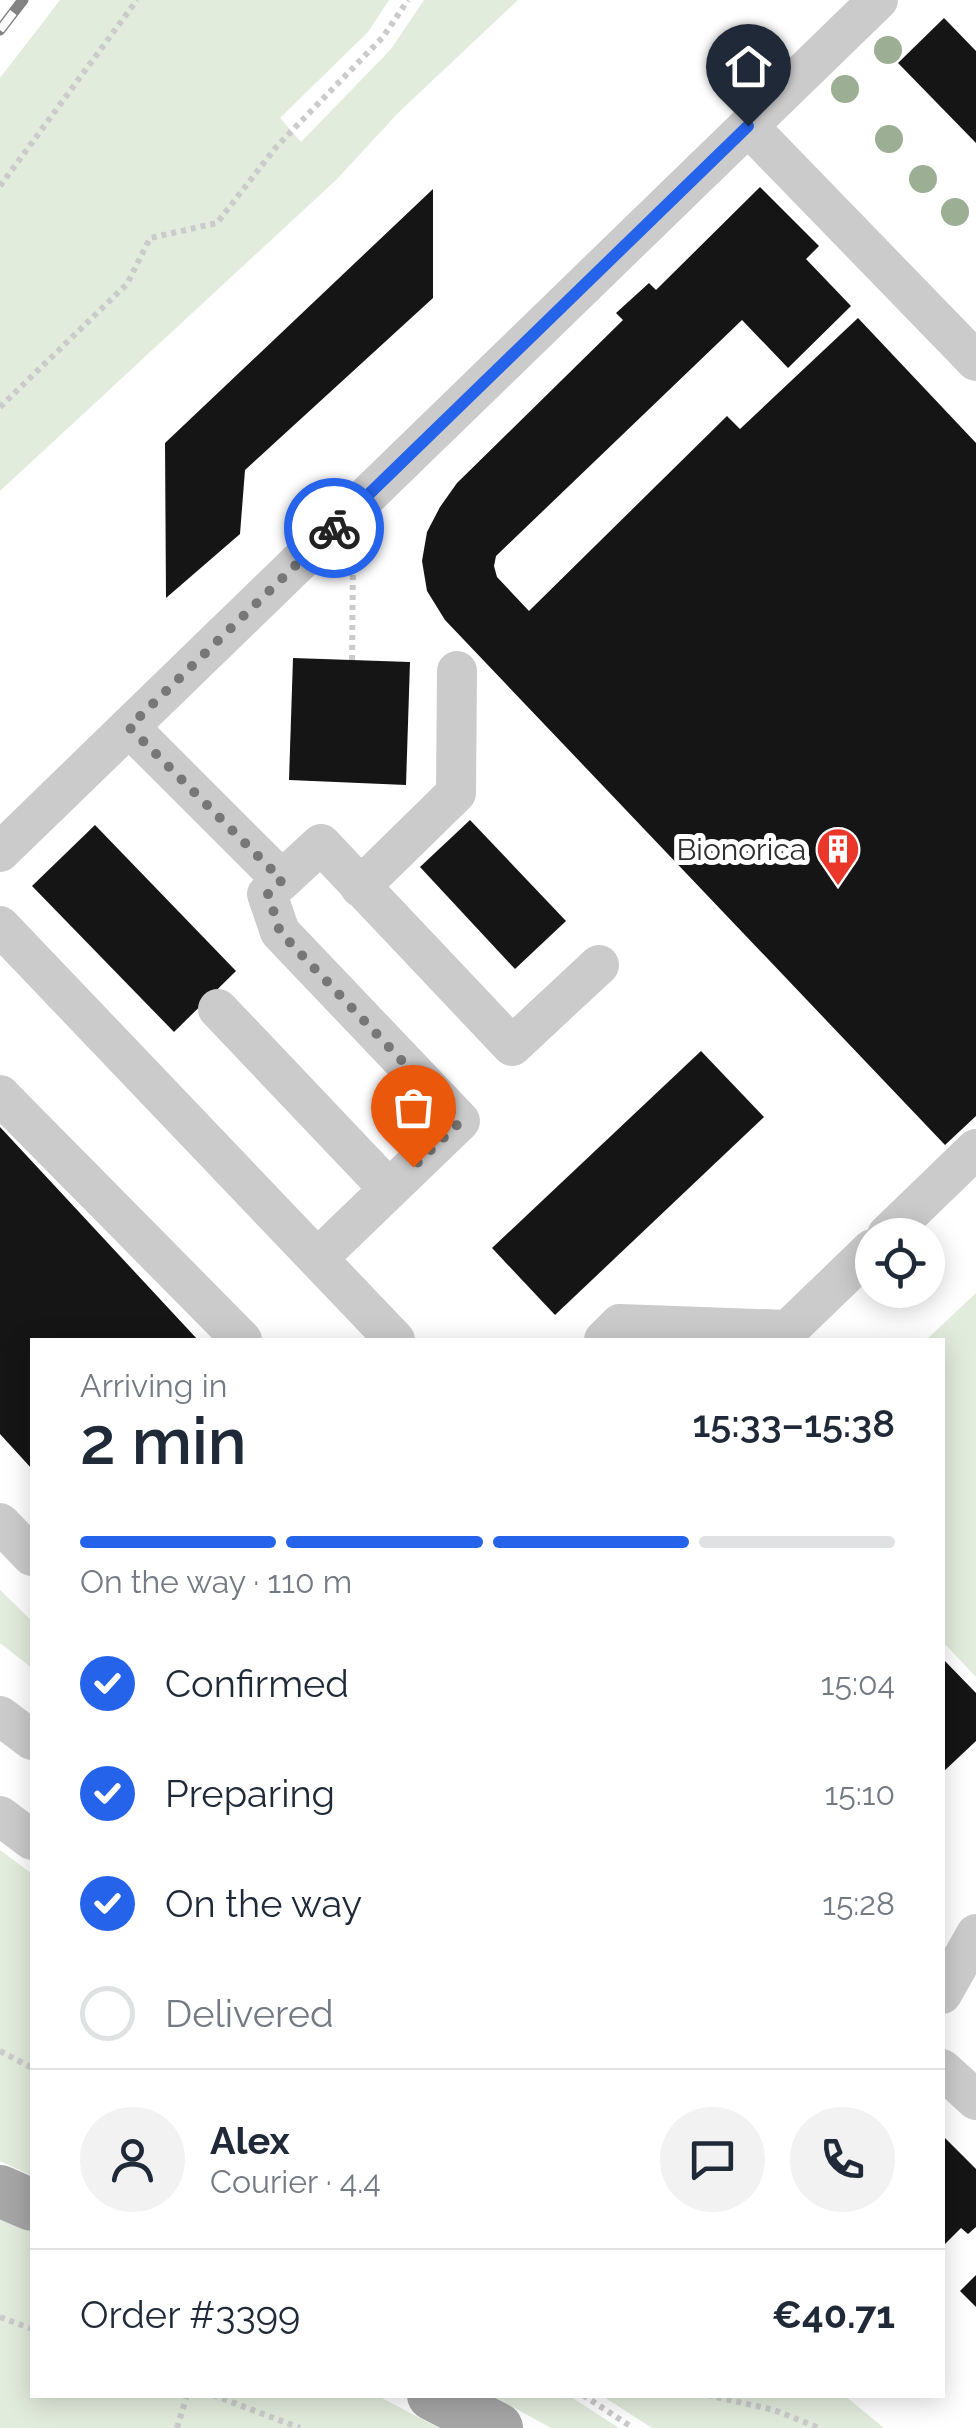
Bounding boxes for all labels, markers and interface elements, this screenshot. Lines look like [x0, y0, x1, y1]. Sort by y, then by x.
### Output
pin [706, 24, 791, 127]
icon: home [721, 39, 776, 94]
courier [284, 478, 384, 578]
icon: bike [307, 501, 362, 556]
building icon: Bionorica [815, 826, 861, 887]
place label: Bionorica [676, 832, 806, 867]
pin [371, 1065, 456, 1168]
icon: bag [386, 1080, 441, 1135]
map controls [855, 1218, 945, 1308]
button: locate [855, 1218, 945, 1308]
text: Arriving in [80, 1367, 227, 1404]
text: 15:33–15:38 [692, 1401, 895, 1446]
text: 2 min [80, 1403, 247, 1479]
text: On the way · 110 m [80, 1563, 352, 1600]
icon: check [80, 1656, 135, 1711]
text: Confirmed [165, 1661, 349, 1706]
text: 15:04 [821, 1665, 895, 1702]
icon: check [80, 1766, 135, 1821]
text: Preparing [165, 1771, 335, 1816]
text: 15:10 [825, 1775, 895, 1812]
icon: check [80, 1876, 135, 1931]
text: On the way [165, 1881, 362, 1926]
text: 15:28 [822, 1885, 895, 1922]
text: Delivered [165, 1991, 334, 2036]
button: person [80, 2107, 185, 2212]
button: chat [660, 2107, 765, 2212]
button: phone [790, 2107, 895, 2212]
text: Alex [210, 2118, 290, 2163]
text: Courier · 4.4 [210, 2163, 381, 2200]
text: Order #3399 [80, 2292, 300, 2337]
text: €40.71 [772, 2292, 895, 2337]

